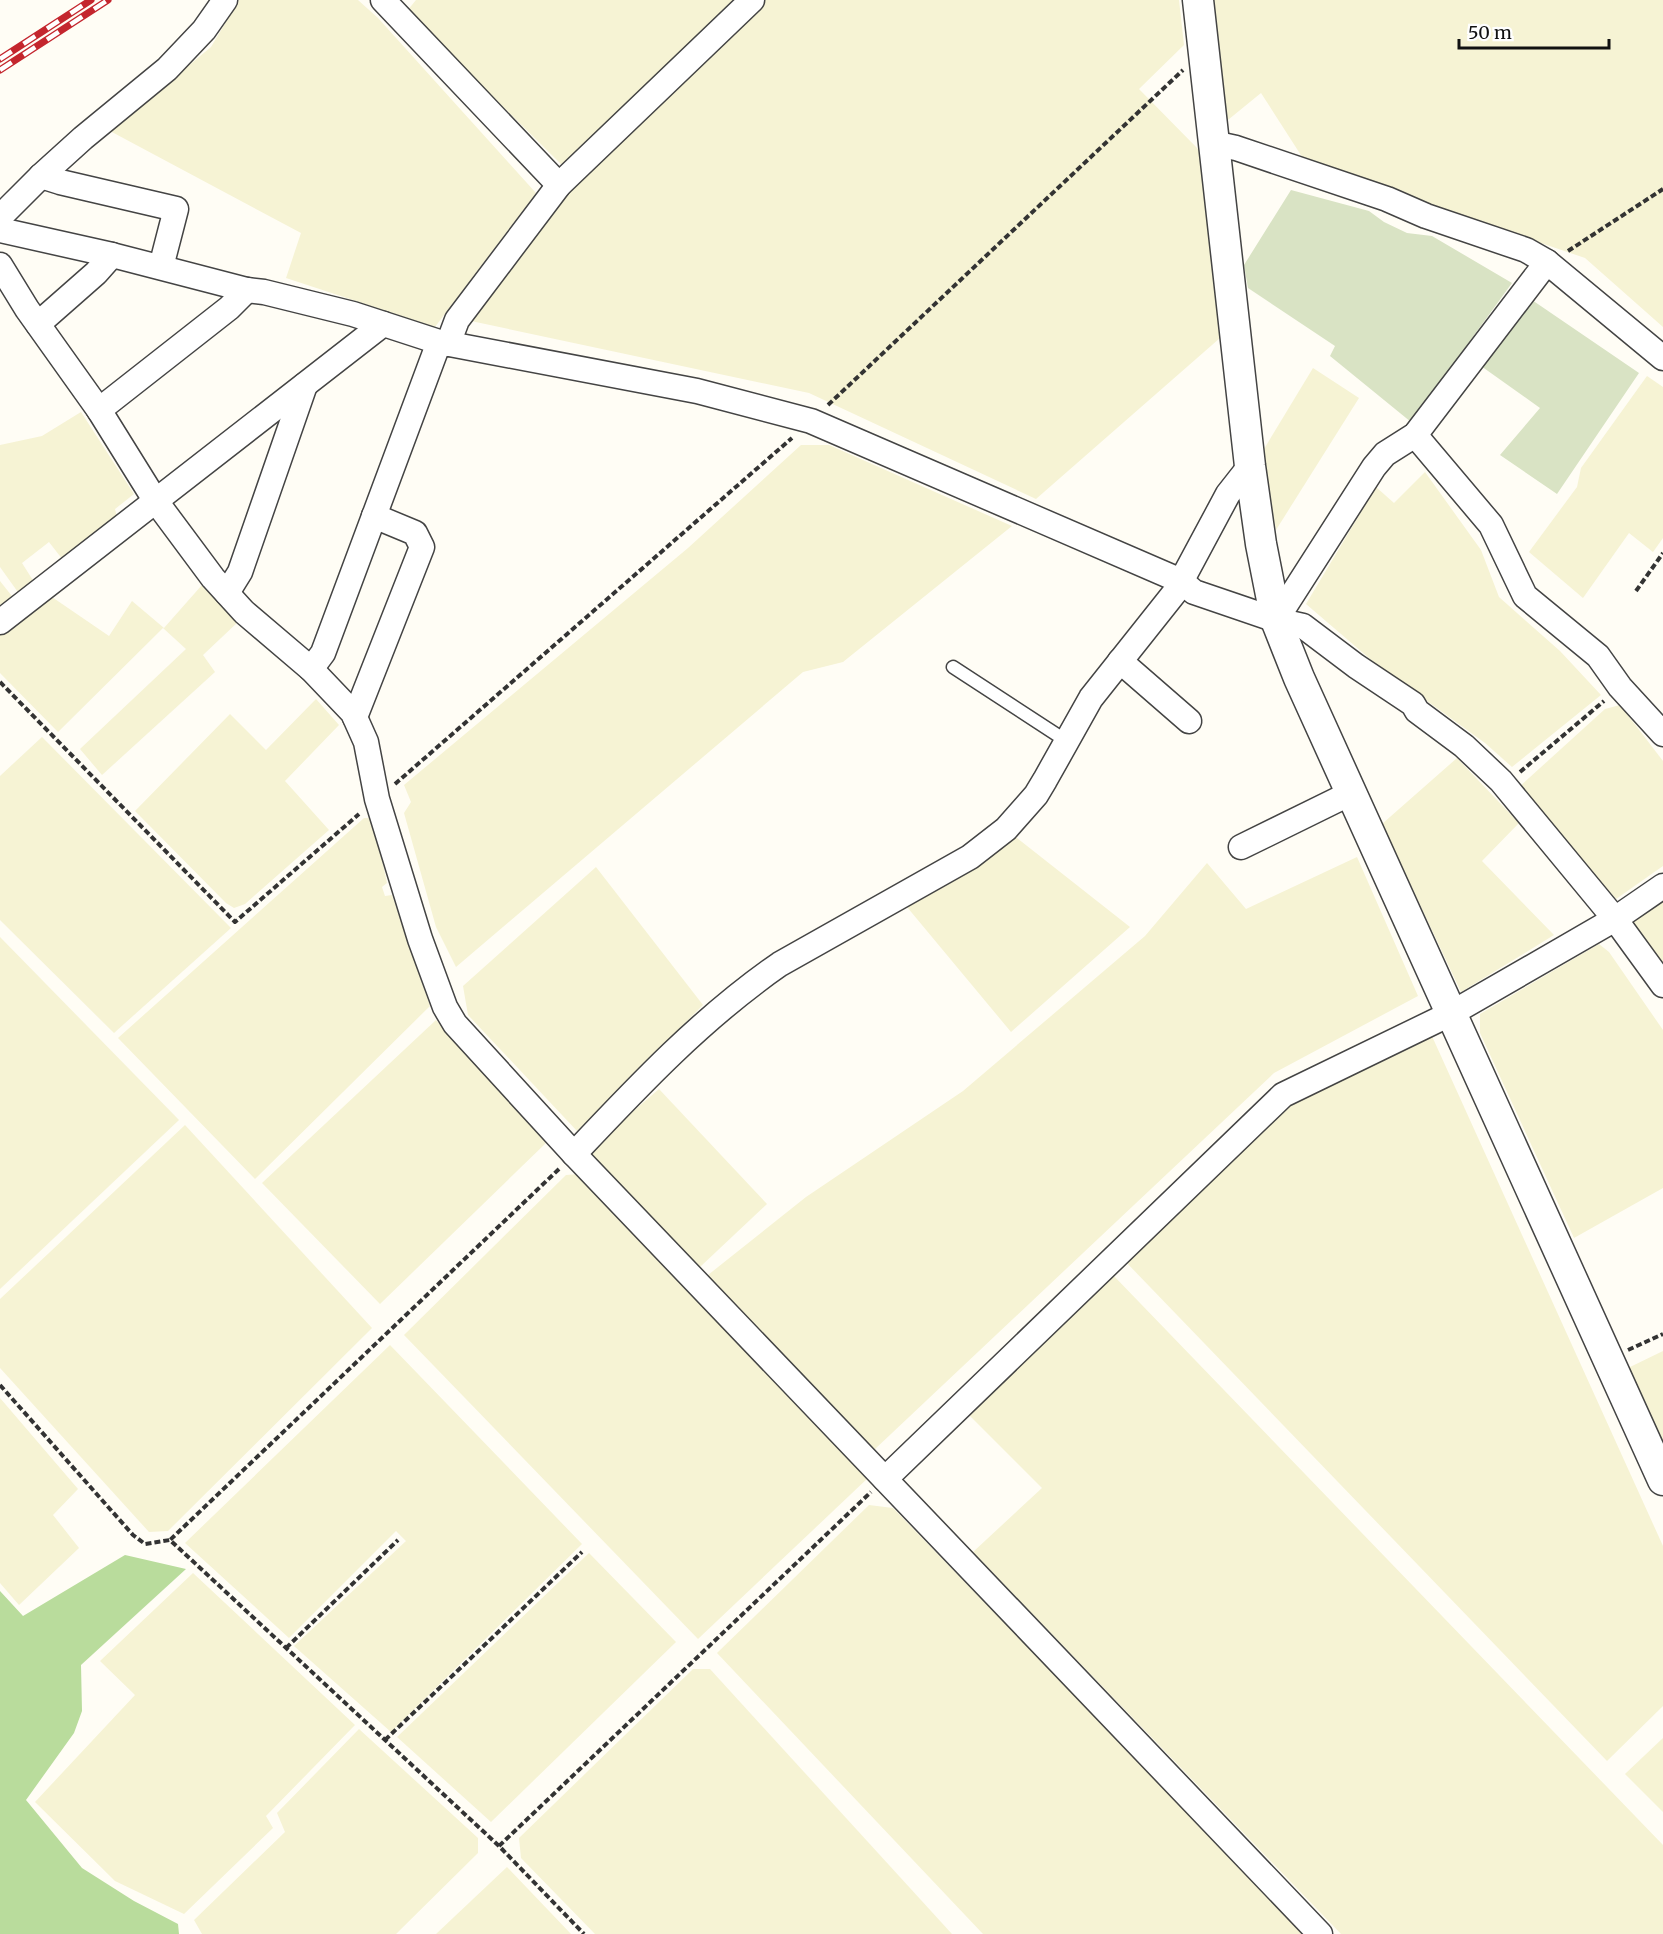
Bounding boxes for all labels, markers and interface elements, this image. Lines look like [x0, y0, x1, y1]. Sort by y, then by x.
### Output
scale bar [1459, 12, 1609, 50]
text: 50 m [1468, 21, 1512, 44]

